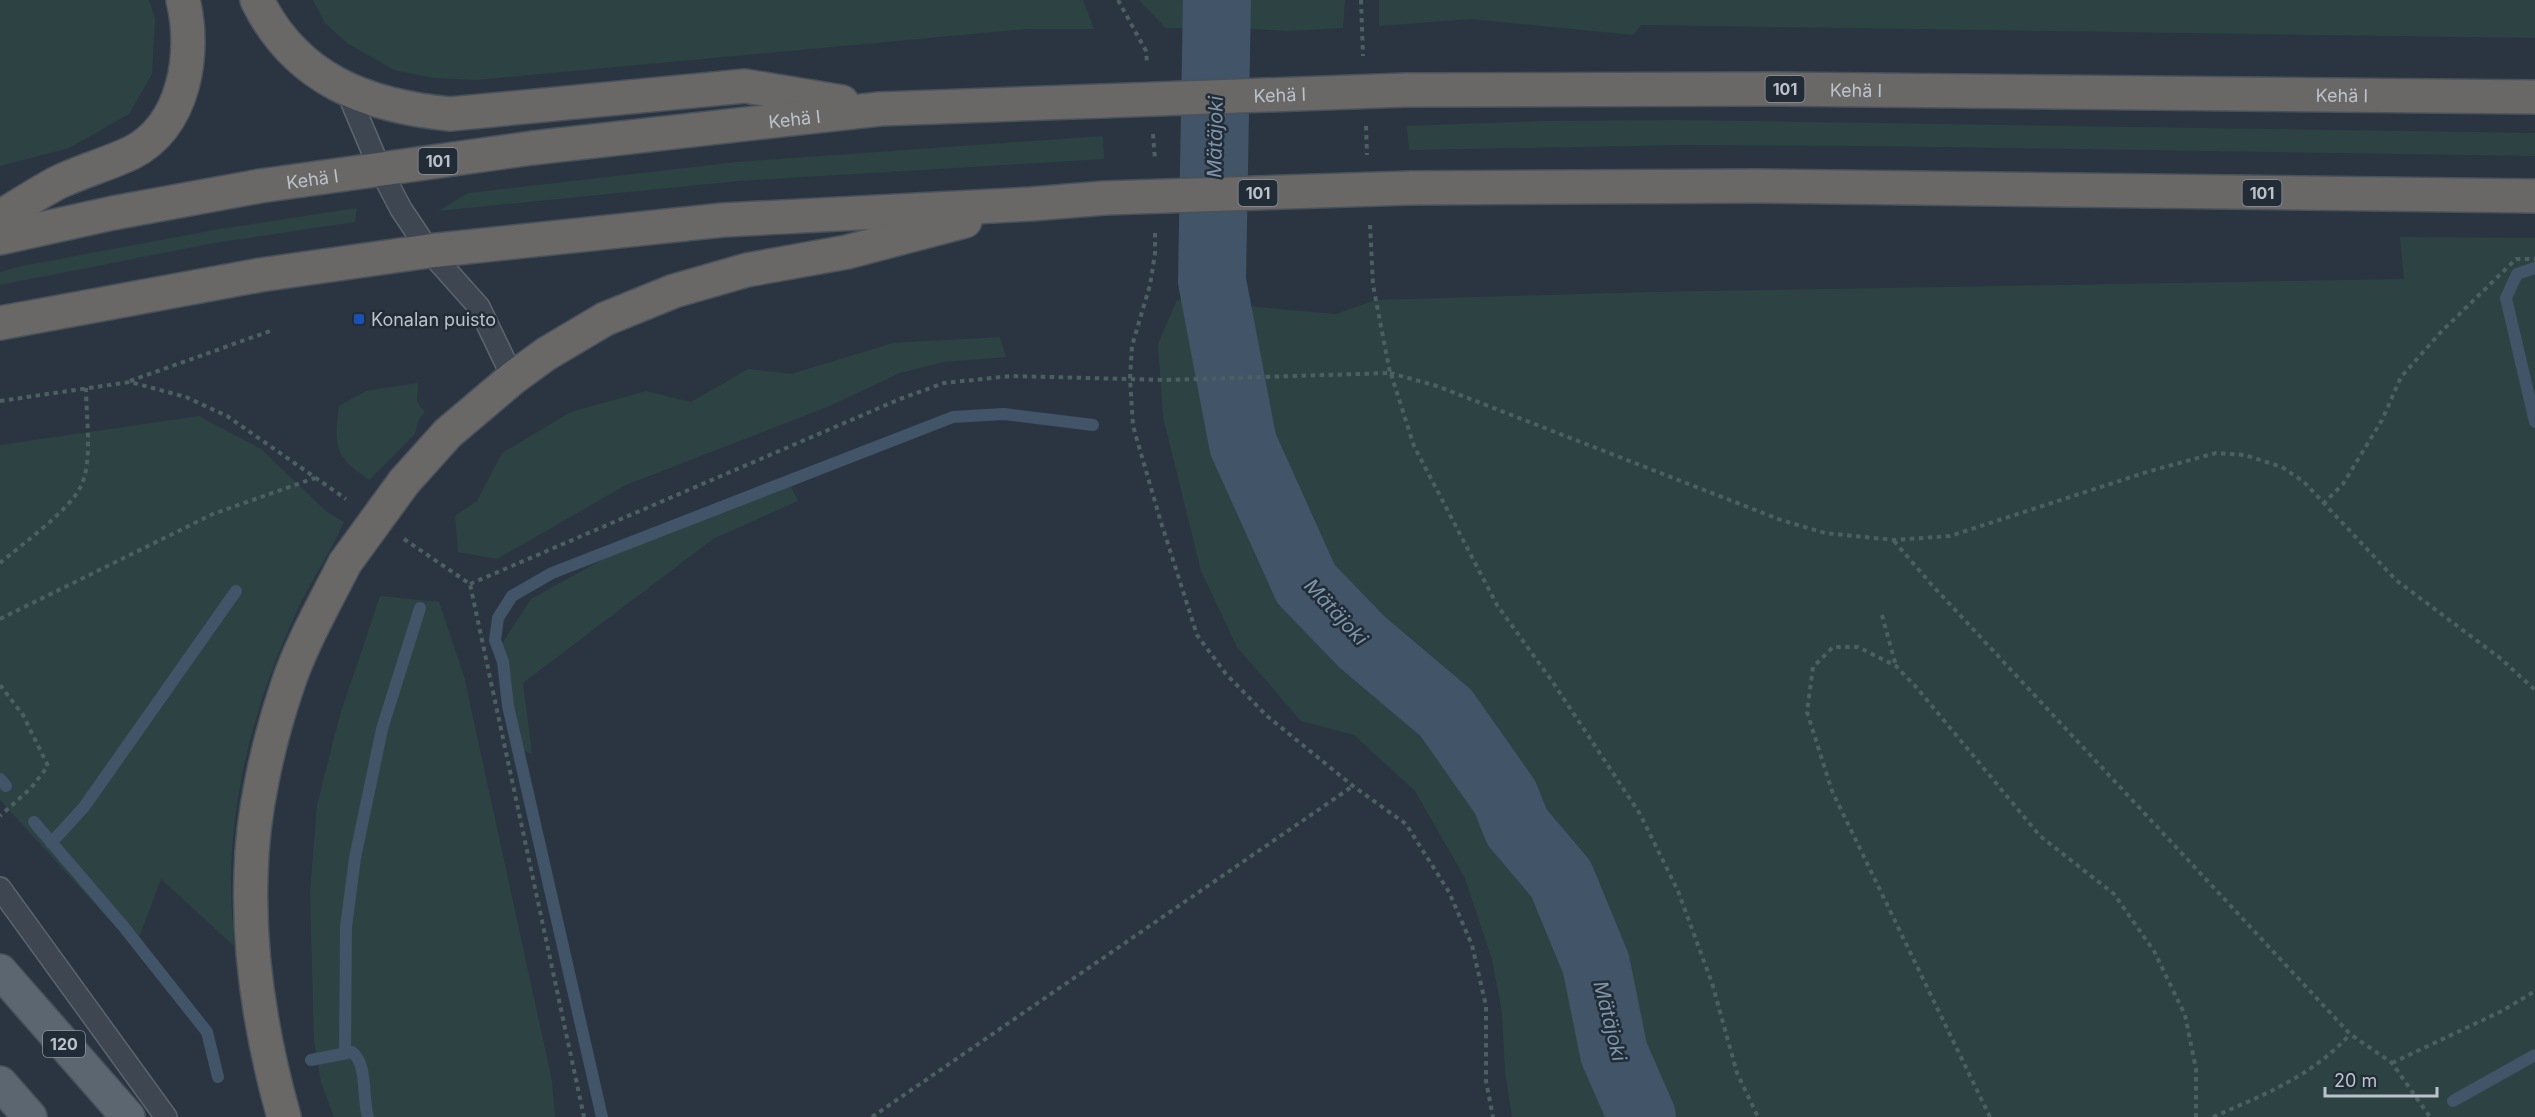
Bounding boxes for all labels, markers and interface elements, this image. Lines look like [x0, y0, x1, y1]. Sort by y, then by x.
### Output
road number: 101 [1766, 76, 1804, 102]
street label: Kehä I [1830, 79, 1882, 101]
street label: Kehä I [1253, 83, 1307, 106]
street label: Kehä I [2316, 84, 2368, 106]
water label: Mätäjoki [1202, 95, 1228, 178]
street label: Kehä I [767, 105, 822, 132]
road number: 101 [418, 148, 458, 174]
street label: Kehä I [285, 165, 340, 193]
road number: 101 [1238, 180, 1278, 206]
road number: 101 [2242, 180, 2282, 206]
place label: Konalan puisto [371, 309, 496, 330]
marker: Konalan puisto [352, 312, 366, 326]
water label: Mätäjoki [1299, 574, 1374, 651]
water label: Mätäjoki [1588, 978, 1632, 1065]
road number: 120 [43, 1031, 85, 1057]
scale bar [2325, 1060, 2438, 1098]
text: 20 m [2334, 1070, 2377, 1091]

